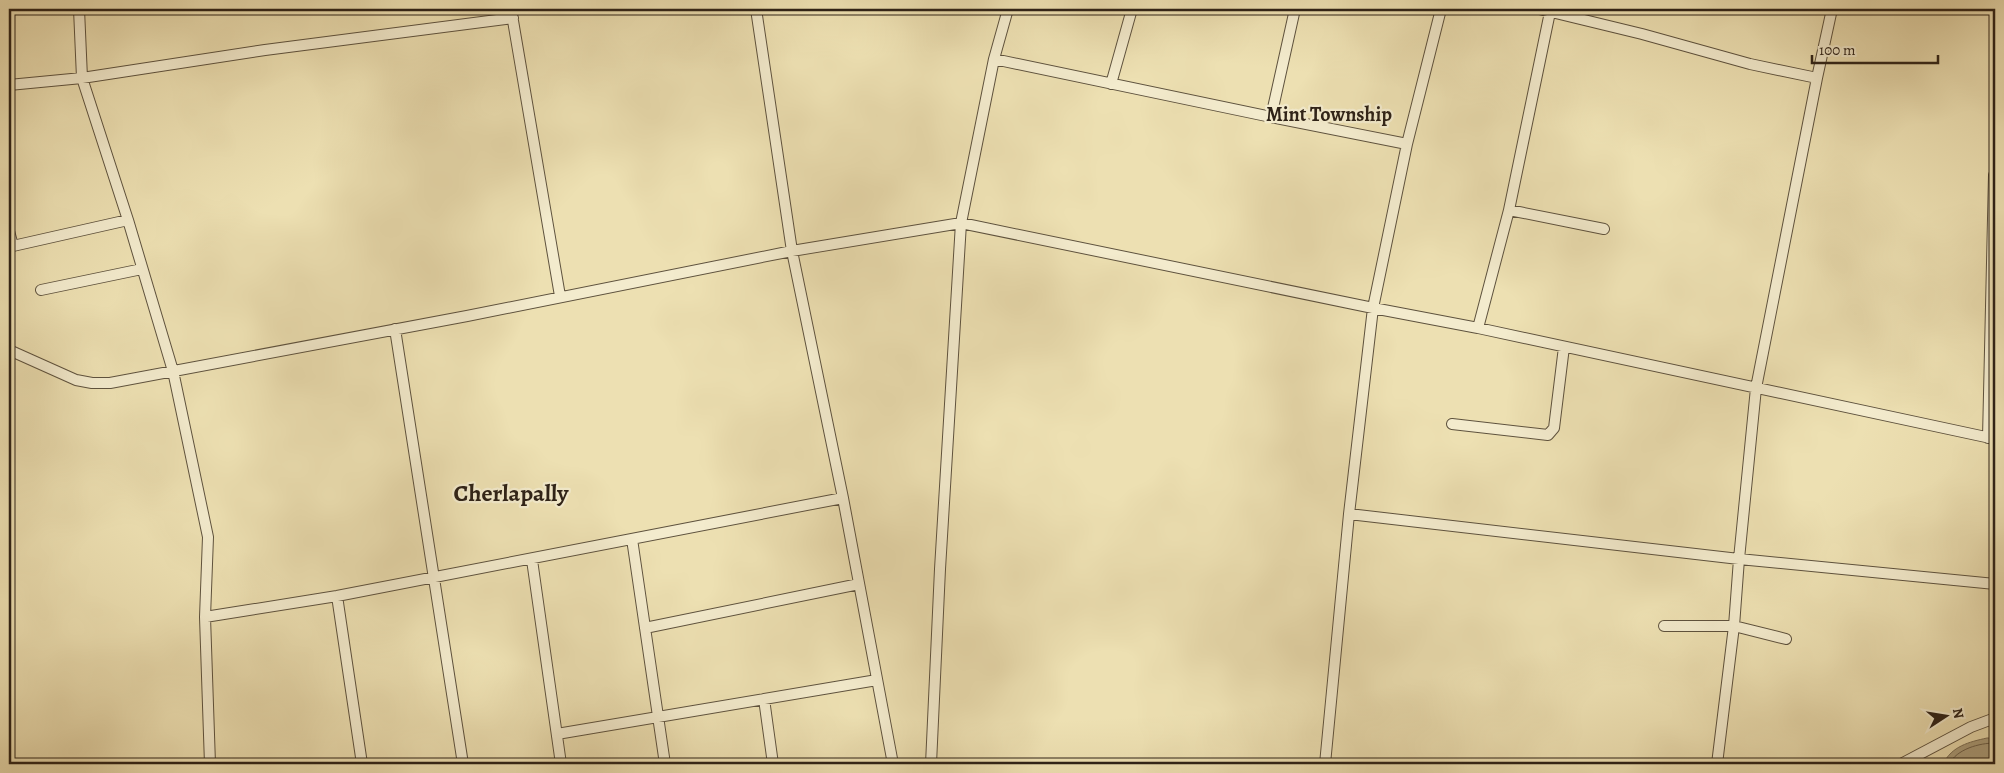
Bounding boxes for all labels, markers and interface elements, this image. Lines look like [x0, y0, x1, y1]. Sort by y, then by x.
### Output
scale bar [1812, 32, 1938, 64]
text: 100 m [1819, 40, 1856, 60]
district label: Mint Township [1266, 101, 1392, 128]
district label: Cherlapally [454, 477, 569, 509]
north arrow [1922, 690, 1972, 740]
text: N [1948, 706, 1969, 720]

